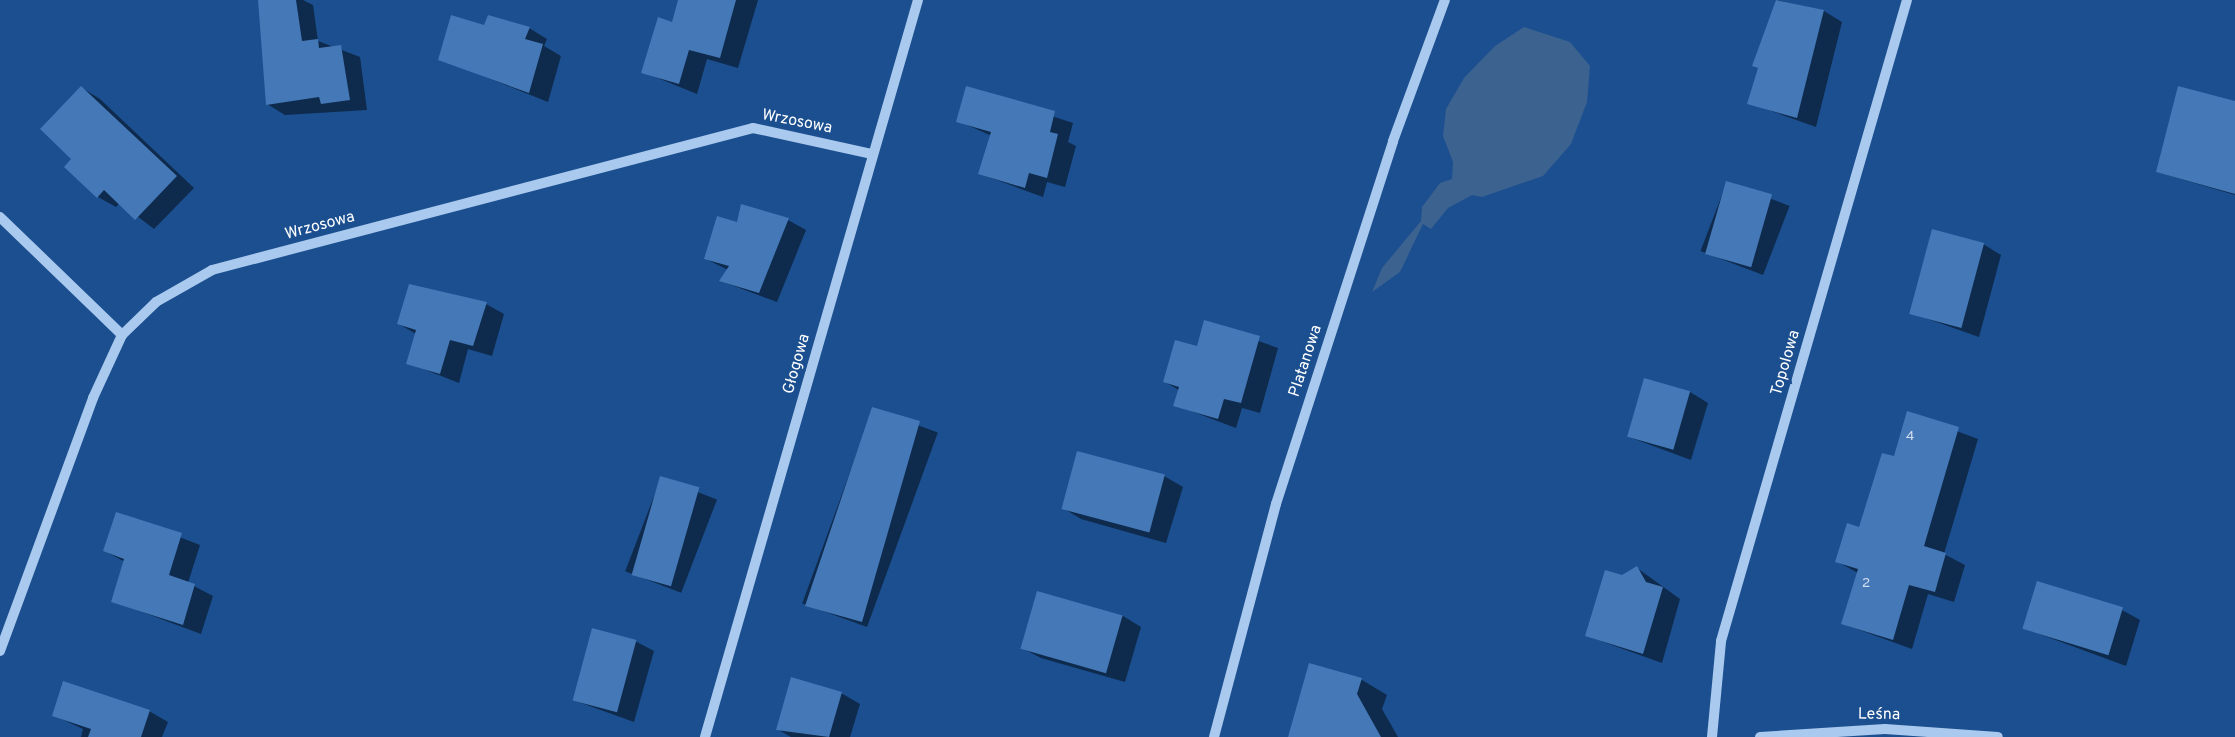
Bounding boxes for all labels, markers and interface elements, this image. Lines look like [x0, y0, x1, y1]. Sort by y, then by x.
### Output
street label: Wrzosowa [760, 106, 834, 138]
street label: Wrzosowa [283, 208, 357, 244]
street label: Platanowa [1285, 323, 1327, 399]
street label: Topolowa [1767, 328, 1805, 398]
street label: Głogowa [779, 332, 815, 396]
house number: 4 [1906, 429, 1914, 445]
house number: 2 [1862, 576, 1870, 592]
street label: Leśna [1858, 705, 1900, 725]

